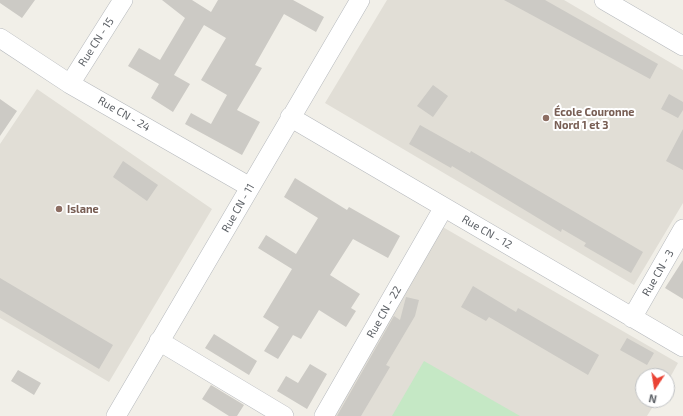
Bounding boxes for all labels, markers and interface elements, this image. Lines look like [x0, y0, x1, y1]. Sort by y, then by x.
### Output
street label: Rue CN - 15 [75, 15, 117, 69]
street label: Rue CN - 24 [95, 94, 153, 134]
place label: École Couronne Nord 1 et 3 [554, 105, 635, 131]
marker: École Couronne Nord 1 et 3 [541, 113, 551, 123]
street label: Rue CN - 11 [219, 181, 257, 235]
place label: Islane [67, 202, 99, 216]
marker: Islane [54, 204, 64, 214]
street label: Rue CN - 12 [460, 212, 514, 252]
street label: Rue CN - 3 [639, 247, 677, 299]
street label: Rue CN - 22 [364, 284, 404, 340]
north arrow [635, 368, 675, 408]
text: N [647, 392, 658, 406]

